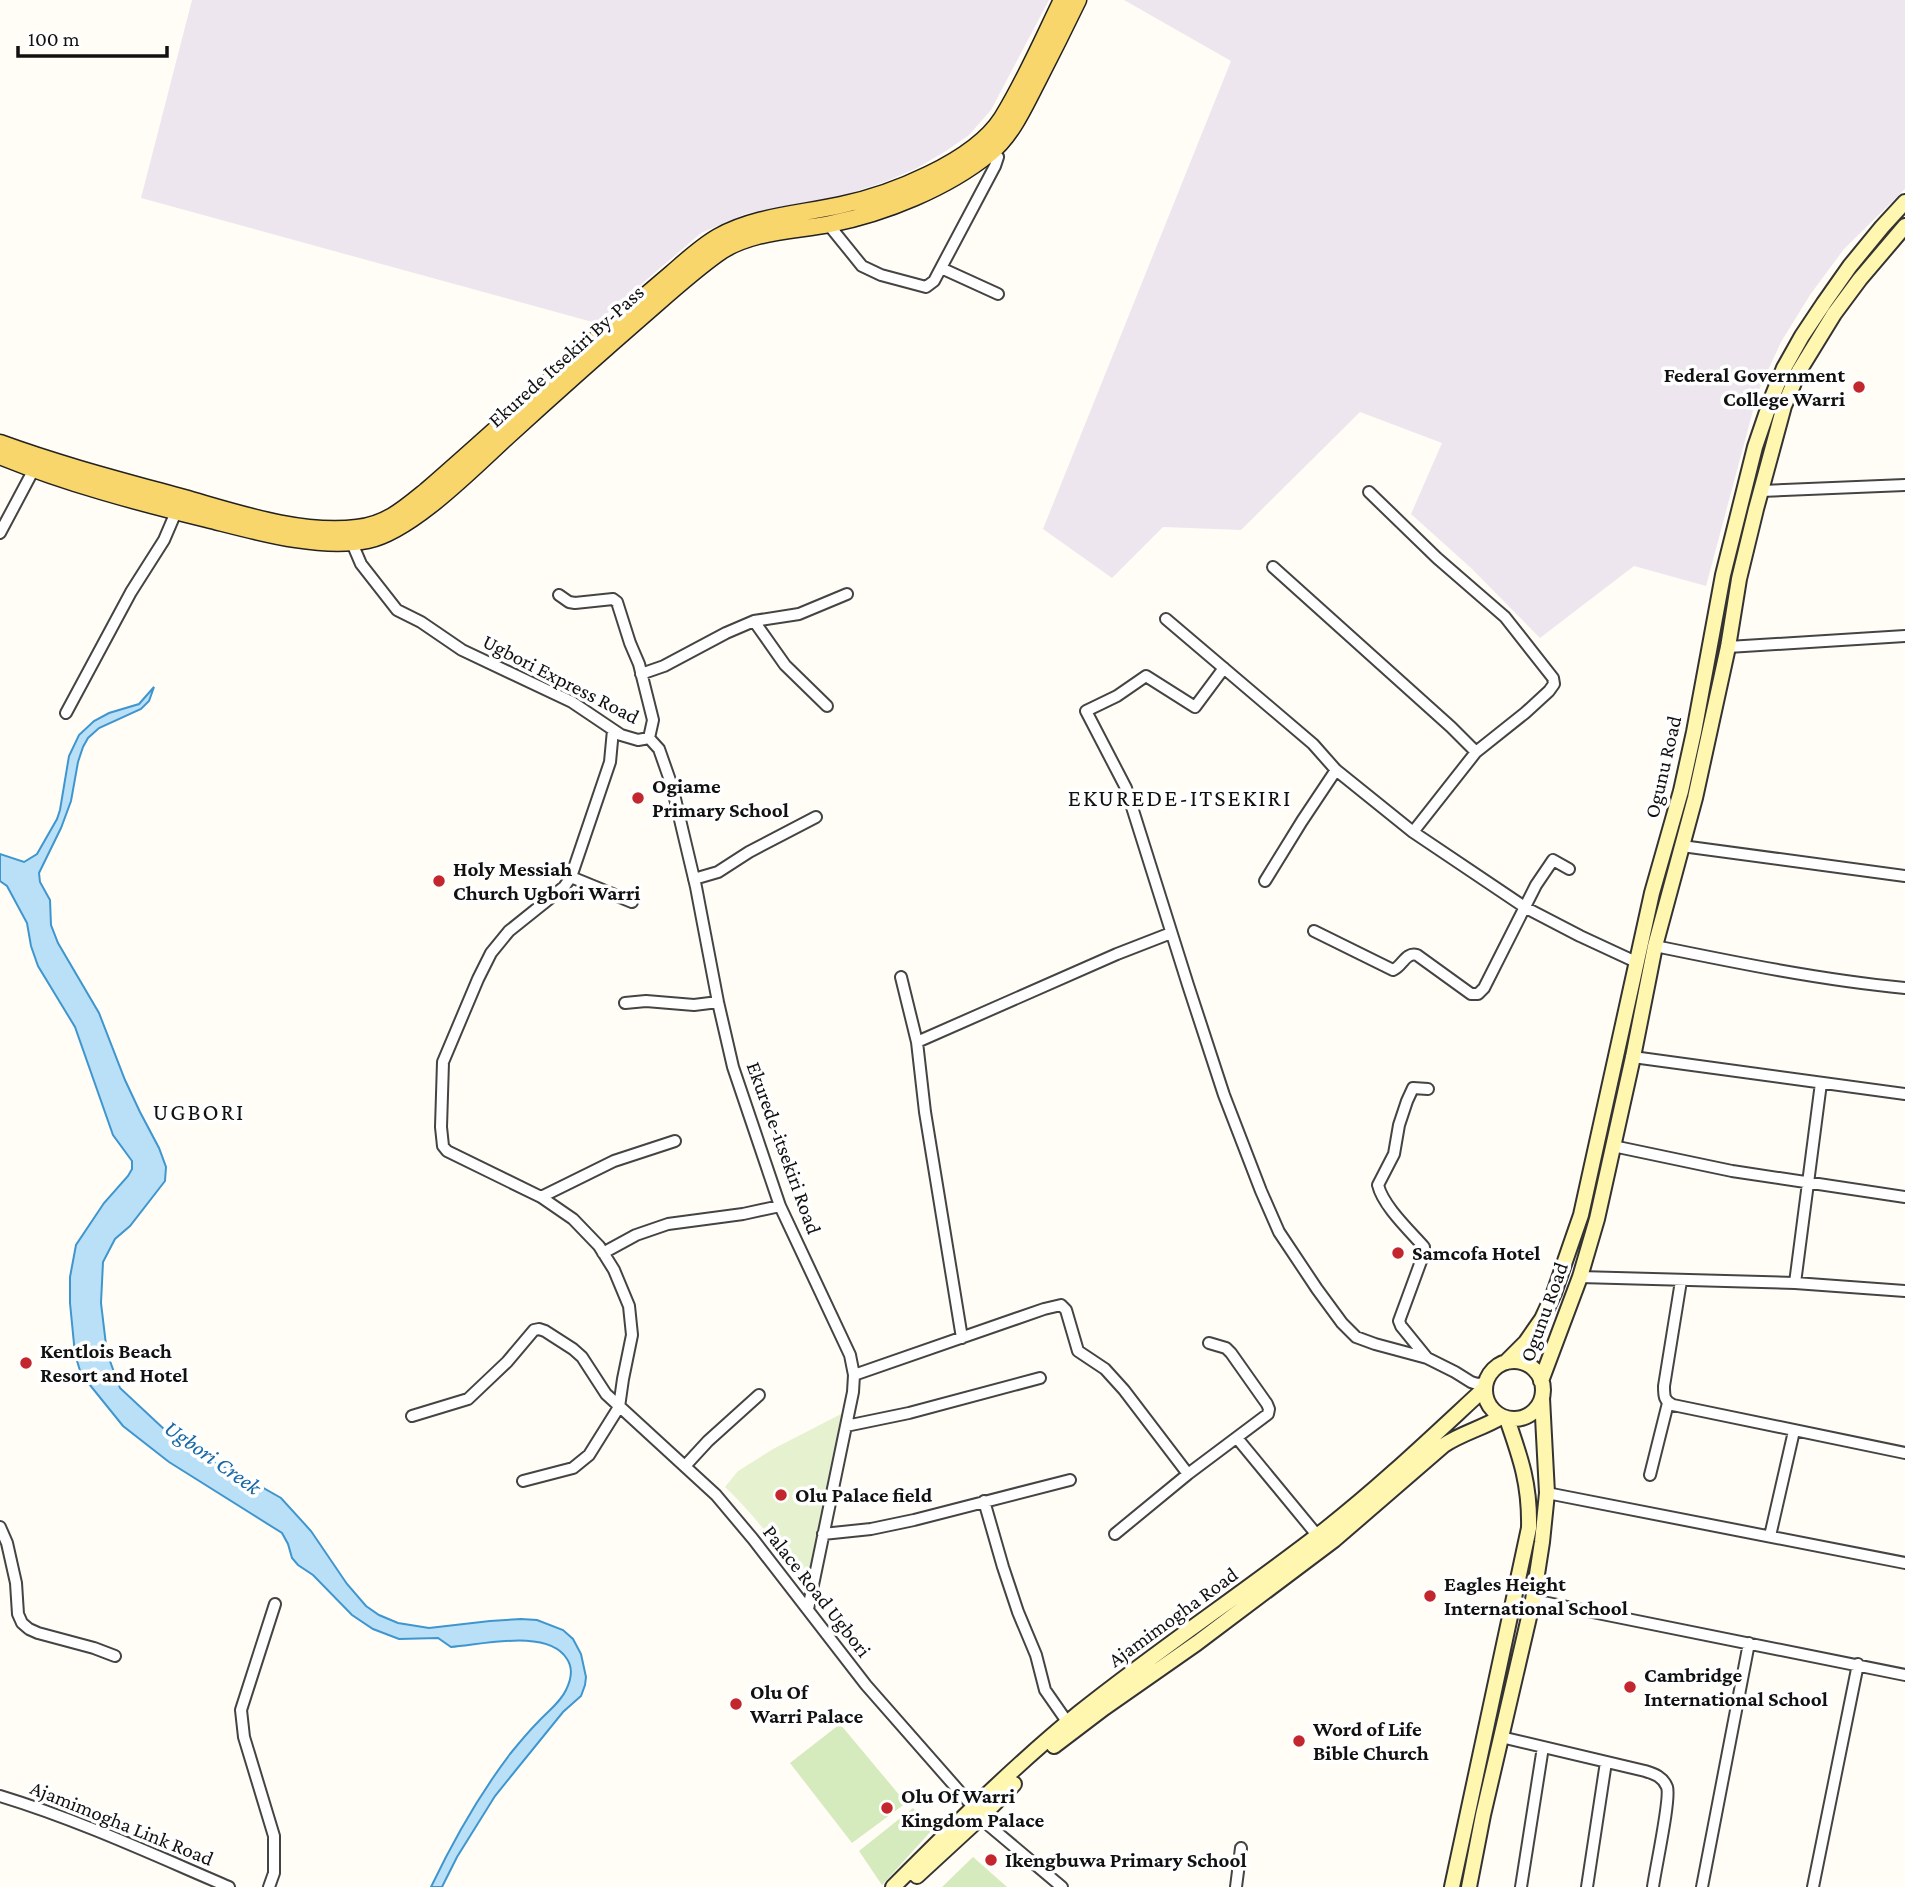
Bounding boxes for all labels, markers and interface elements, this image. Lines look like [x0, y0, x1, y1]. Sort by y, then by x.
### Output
scale bar [18, 14, 166, 58]
text: 100 m [28, 27, 80, 51]
street label: Ekurede Itsekiri By-Pass [483, 280, 649, 432]
place label: Federal Government College Warri [1664, 363, 1845, 411]
marker: Federal Government College Warri [1851, 379, 1867, 395]
street label: Ugbori Express Road [479, 629, 643, 729]
street label: Ogunu Road [1640, 714, 1686, 820]
place label: Ogiame Primary School [652, 774, 789, 822]
district label: EKUREDE-ITSEKIRI [1068, 784, 1292, 811]
marker: Ogiame Primary School [630, 790, 646, 806]
place label: Holy Messiah Church Ugbori Warri [453, 857, 640, 905]
marker: Holy Messiah Church Ugbori Warri [431, 873, 447, 889]
street label: Ekurede-itsekiri Road [742, 1059, 826, 1237]
district label: UGBORI [153, 1098, 245, 1125]
place label: Samcofa Hotel [1412, 1241, 1540, 1265]
marker: Samcofa Hotel [1390, 1245, 1406, 1261]
street label: Ogunu Road [1515, 1259, 1573, 1365]
place label: Kentlois Beach Resort and Hotel [40, 1339, 188, 1387]
marker: Kentlois Beach Resort and Hotel [18, 1355, 34, 1371]
water label: Ugbori Creek [160, 1414, 267, 1500]
place label: Olu Palace field [795, 1483, 933, 1507]
marker: Olu Palace field [773, 1487, 789, 1503]
street label: Palace Road Ugbori [758, 1520, 876, 1662]
street label: Ajamimogha Road [1104, 1562, 1242, 1672]
place label: Eagles Height International School [1444, 1572, 1628, 1620]
marker: Eagles Height International School [1422, 1588, 1438, 1604]
place label: Cambridge International School [1644, 1663, 1828, 1711]
marker: Cambridge International School [1622, 1679, 1638, 1695]
place label: Olu Of Warri Palace [749, 1680, 863, 1728]
marker: Olu Of Warri Palace [728, 1696, 744, 1712]
place label: Word of Life Bible Church [1312, 1717, 1429, 1765]
marker: Word of Life Bible Church [1291, 1733, 1307, 1749]
street label: Ajamimogha Link Road [27, 1775, 217, 1871]
place label: Olu Of Warri Kingdom Palace [901, 1784, 1045, 1832]
marker: Olu Of Warri Kingdom Palace [879, 1800, 895, 1816]
place label: Ikengbuwa Primary School [1005, 1848, 1247, 1872]
marker: Ikengbuwa Primary School [983, 1852, 999, 1868]

